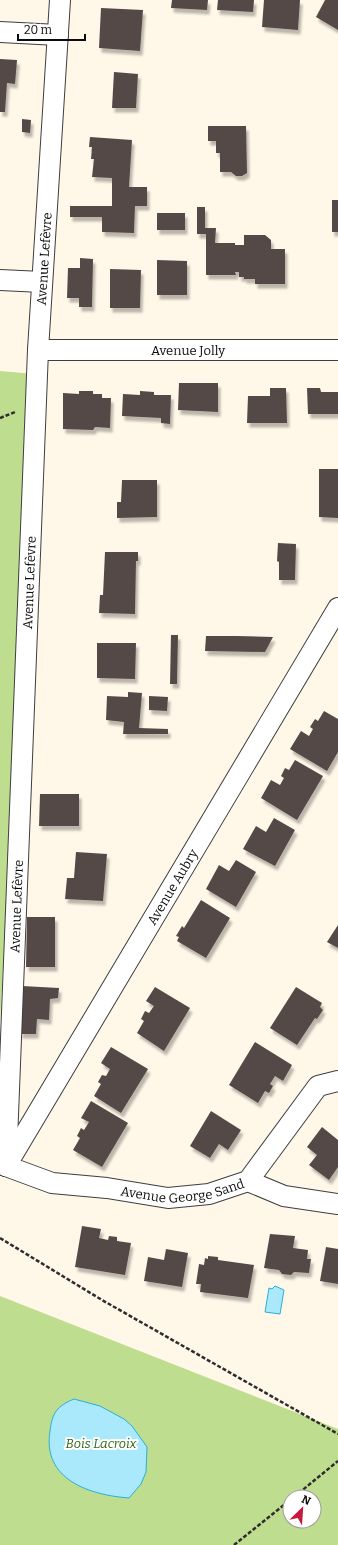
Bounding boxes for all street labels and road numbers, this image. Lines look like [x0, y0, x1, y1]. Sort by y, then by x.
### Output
street label: Avenue Lefèvre [33, 212, 54, 306]
street label: Avenue Jolly [151, 343, 225, 358]
street label: Avenue Lefèvre [20, 536, 38, 629]
street label: Avenue Aubry [144, 846, 201, 927]
street label: Avenue Lefèvre [7, 859, 26, 953]
street label: Avenue George Sand [120, 1175, 246, 1205]

